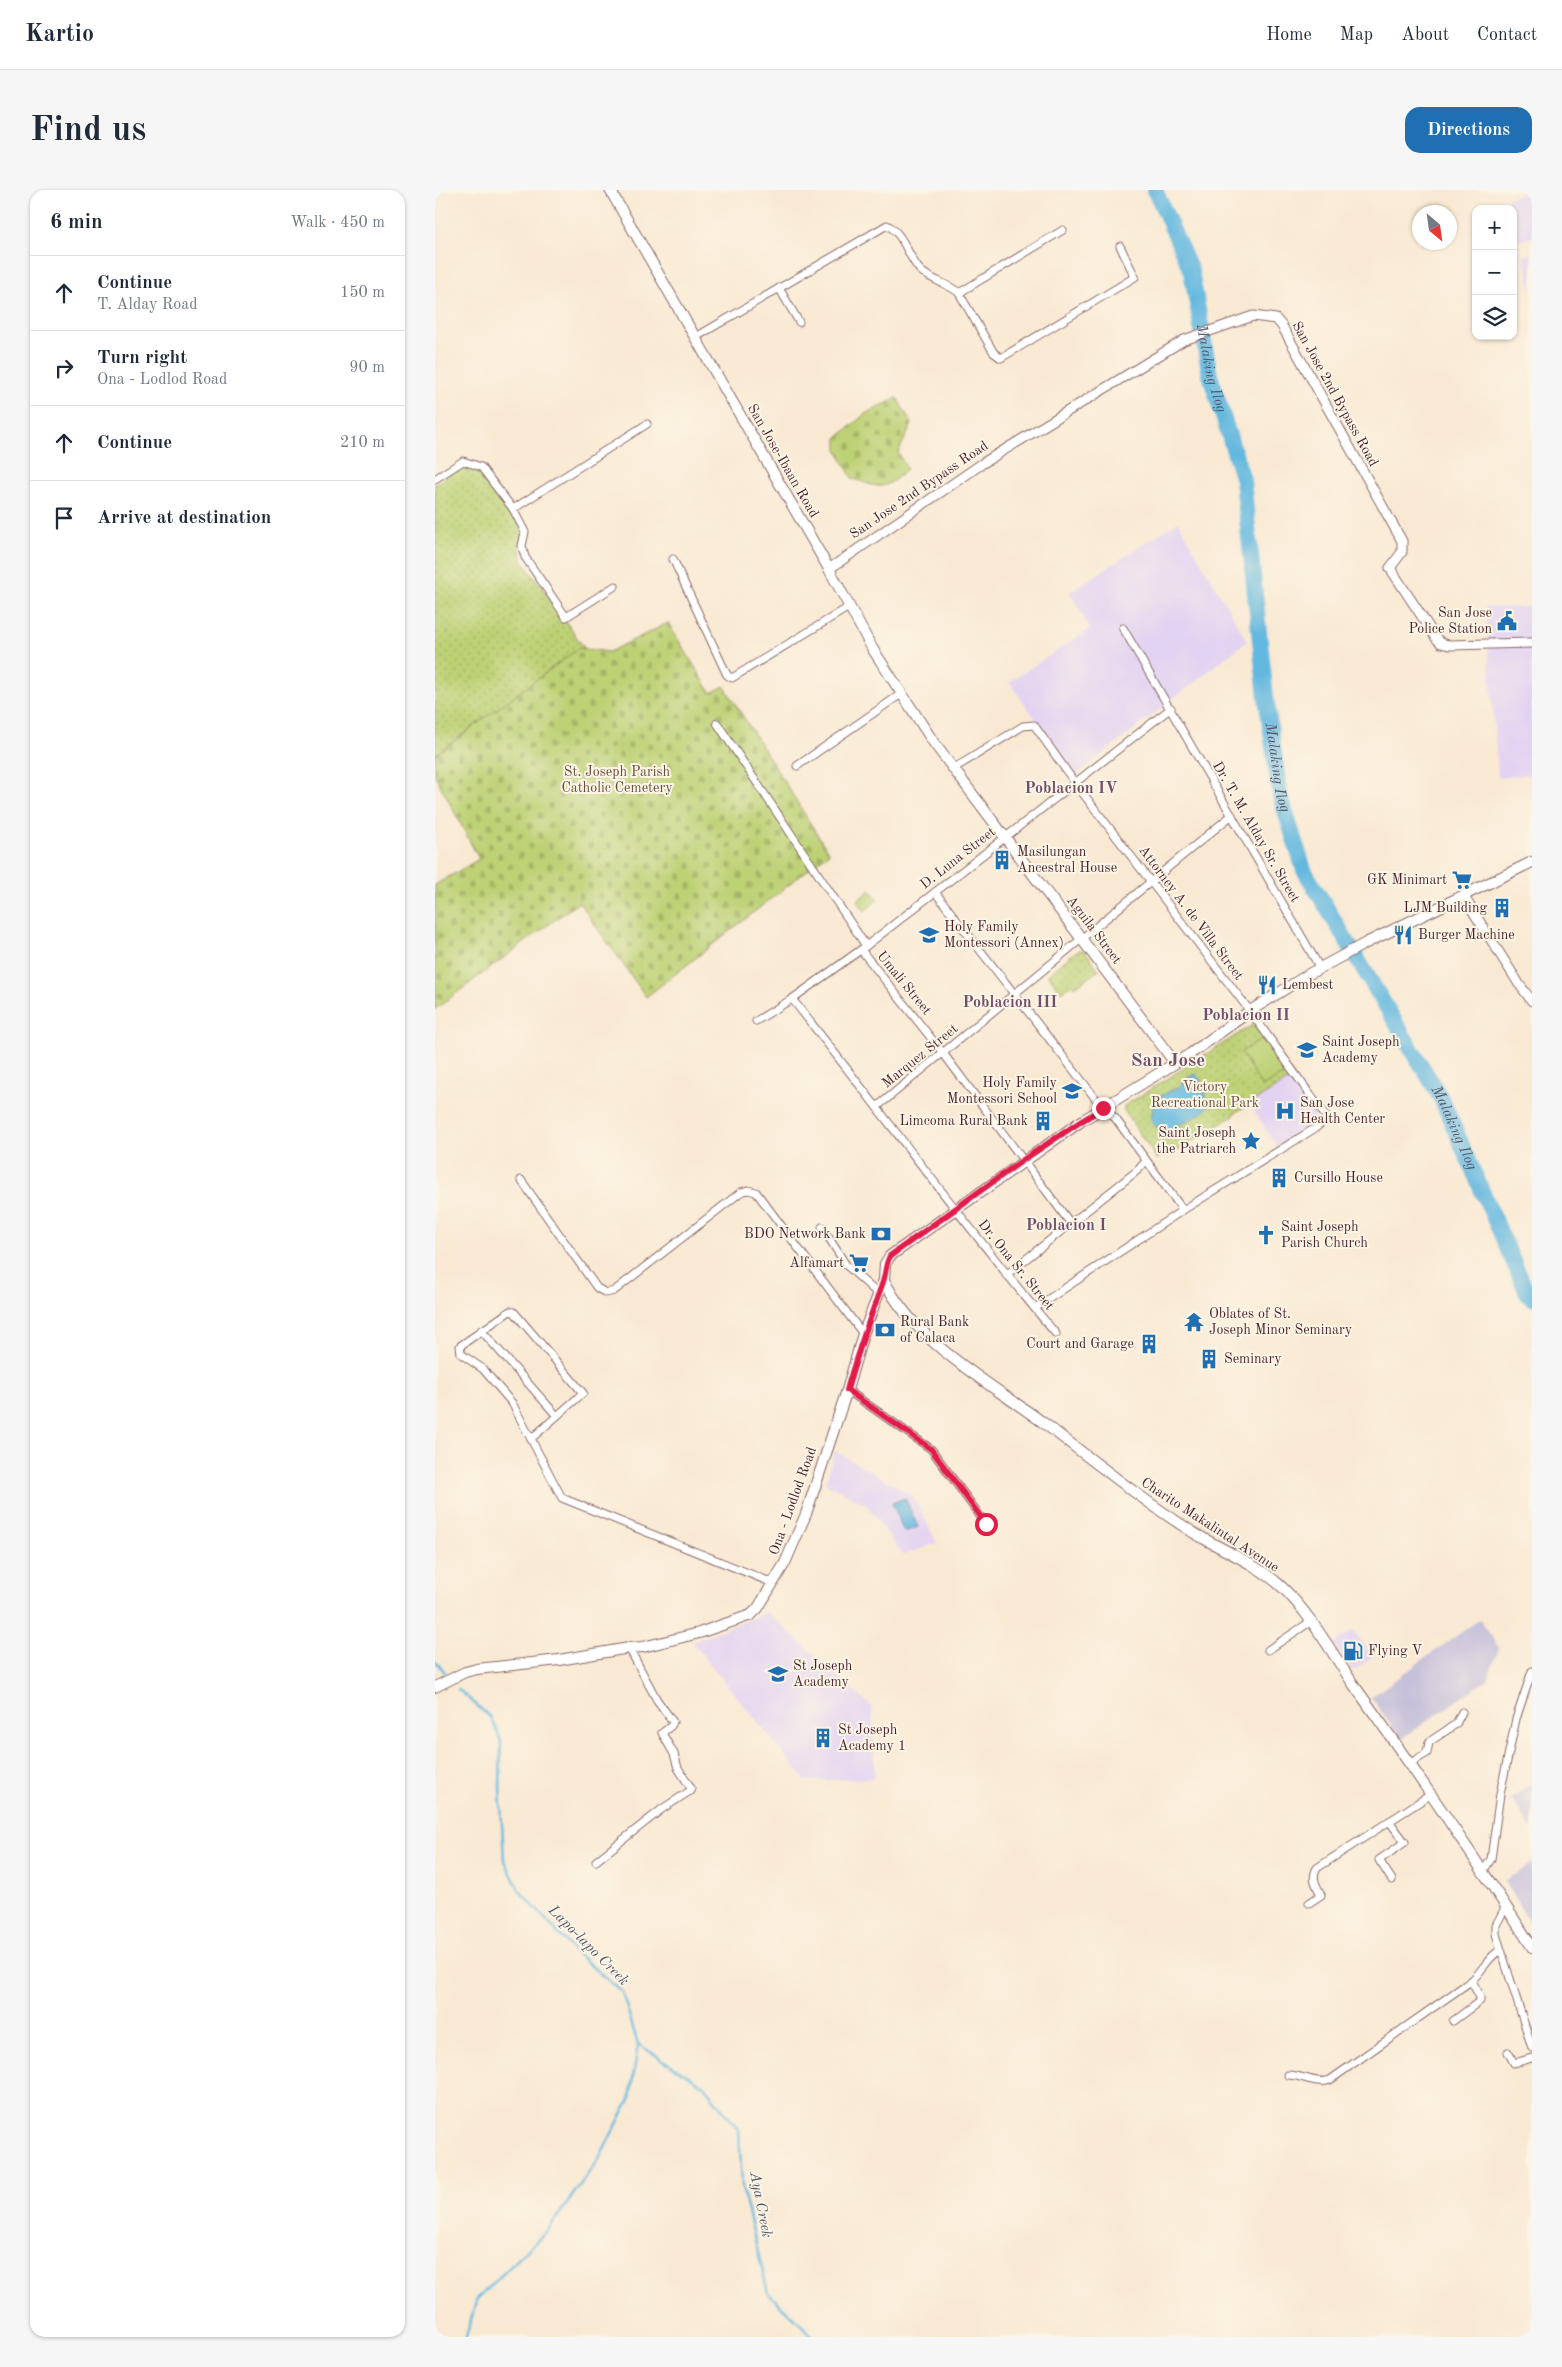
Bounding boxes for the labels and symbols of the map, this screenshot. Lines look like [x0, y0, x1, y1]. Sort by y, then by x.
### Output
north arrow [1412, 205, 1457, 250]
street label: San Jose 2nd Bypass Road [1289, 319, 1381, 469]
water label: Malaking Ilog [1193, 322, 1229, 414]
street label: San Jose-Ibaan Road [745, 402, 821, 520]
street label: San Jose 2nd Bypass Road [847, 439, 991, 541]
place label: San Jose Police Station [1409, 606, 1492, 636]
public building icon: San Jose Police Station [1496, 610, 1518, 632]
water label: Malaking Ilog [1262, 721, 1293, 814]
street label: Dr. T. M. Alday Sr. Street [1210, 759, 1302, 905]
park label: St. Joseph Parish Catholic Cemetery [561, 765, 673, 795]
district label: Poblacion IV [1024, 781, 1118, 797]
street label: D. Luna Street [918, 824, 998, 892]
street label: Attorney A. de Villa Street [1136, 843, 1246, 983]
place label: Masilungan Ancestral House [1017, 845, 1117, 875]
building icon: Masilungan Ancestral House [991, 849, 1013, 871]
supermarket icon: GK Minimart [1451, 869, 1473, 891]
place label: GK Minimart [1367, 873, 1447, 887]
street label: Aguila Street [1064, 893, 1124, 967]
building icon: LJM Building [1491, 897, 1513, 919]
place label: LJM Building [1404, 901, 1487, 915]
place label: Holy Family Montessori (Annex) [944, 920, 1064, 950]
school or university icon: Holy Family Montessori (Annex) [918, 924, 940, 946]
restaurant icon: Burger Machine [1392, 924, 1414, 946]
place label: Burger Machine [1418, 928, 1515, 942]
street label: Umali Street [874, 948, 934, 1018]
restaurant icon: Lembest [1256, 974, 1278, 996]
place label: Lembest [1282, 978, 1334, 992]
district label: Poblacion III [963, 995, 1057, 1011]
district label: Poblacion II [1202, 1008, 1290, 1024]
street label: Marquez Street [880, 1021, 960, 1091]
place label: Saint Joseph Academy [1322, 1035, 1400, 1065]
school or university icon: Saint Joseph Academy [1296, 1039, 1318, 1061]
district label: San Jose [1131, 1052, 1205, 1071]
place label: Holy Family Montessori School [947, 1076, 1058, 1106]
school or university icon: Holy Family Montessori School [1061, 1080, 1083, 1102]
park label: Victory Recreational Park [1151, 1080, 1259, 1110]
water label: Malaking Ilog [1427, 1082, 1479, 1172]
place label: San Jose Health Center [1300, 1096, 1385, 1126]
route end [1092, 1097, 1115, 1120]
hospital icon: San Jose Health Center [1274, 1100, 1296, 1122]
building icon: Limcoma Rural Bank [1032, 1110, 1054, 1132]
place label: Limcoma Rural Bank [899, 1114, 1028, 1128]
place label: Saint Joseph the Patriarch [1157, 1126, 1236, 1156]
place icon: Saint Joseph the Patriarch [1240, 1130, 1262, 1152]
building icon: Cursillo House [1268, 1167, 1290, 1189]
place label: Cursillo House [1294, 1171, 1383, 1185]
street label: Dr. Ona Sr. Street [975, 1217, 1057, 1313]
district label: Poblacion I [1026, 1218, 1106, 1234]
place label: Saint Joseph Parish Church [1281, 1220, 1368, 1250]
bank icon: BDO Network Bank [870, 1223, 892, 1245]
church icon: Saint Joseph Parish Church [1255, 1224, 1277, 1246]
place label: BDO Network Bank [744, 1227, 866, 1241]
supermarket icon: Alfamart [848, 1252, 870, 1274]
place label: Alfamart [789, 1256, 844, 1270]
place label: Oblates of St. Joseph Minor Seminary [1209, 1307, 1353, 1337]
temple icon: Oblates of St. Joseph Minor Seminary [1183, 1311, 1205, 1333]
place label: Rural Bank of Calaca [900, 1315, 969, 1345]
bank icon: Rural Bank of Calaca [874, 1319, 896, 1341]
building icon: Court and Garage [1138, 1333, 1160, 1355]
place label: Court and Garage [1026, 1337, 1134, 1351]
building icon: Seminary [1198, 1348, 1220, 1370]
place label: Seminary [1224, 1352, 1282, 1366]
street label: Ona - Lodlod Road [767, 1445, 819, 1557]
street label: Charito Makalintal Avenue [1139, 1475, 1281, 1575]
route start [975, 1513, 998, 1536]
fuel station icon: Flying V [1342, 1640, 1364, 1662]
place label: Flying V [1368, 1644, 1422, 1658]
place label: St Joseph Academy [793, 1659, 853, 1689]
school or university icon: St Joseph Academy [767, 1663, 789, 1685]
place label: St Joseph Academy 1 [838, 1723, 906, 1753]
building icon: St Joseph Academy 1 [812, 1727, 834, 1749]
water label: Lapo-lapo Creek [544, 1902, 631, 1989]
water label: Aya Creek [746, 2170, 774, 2239]

